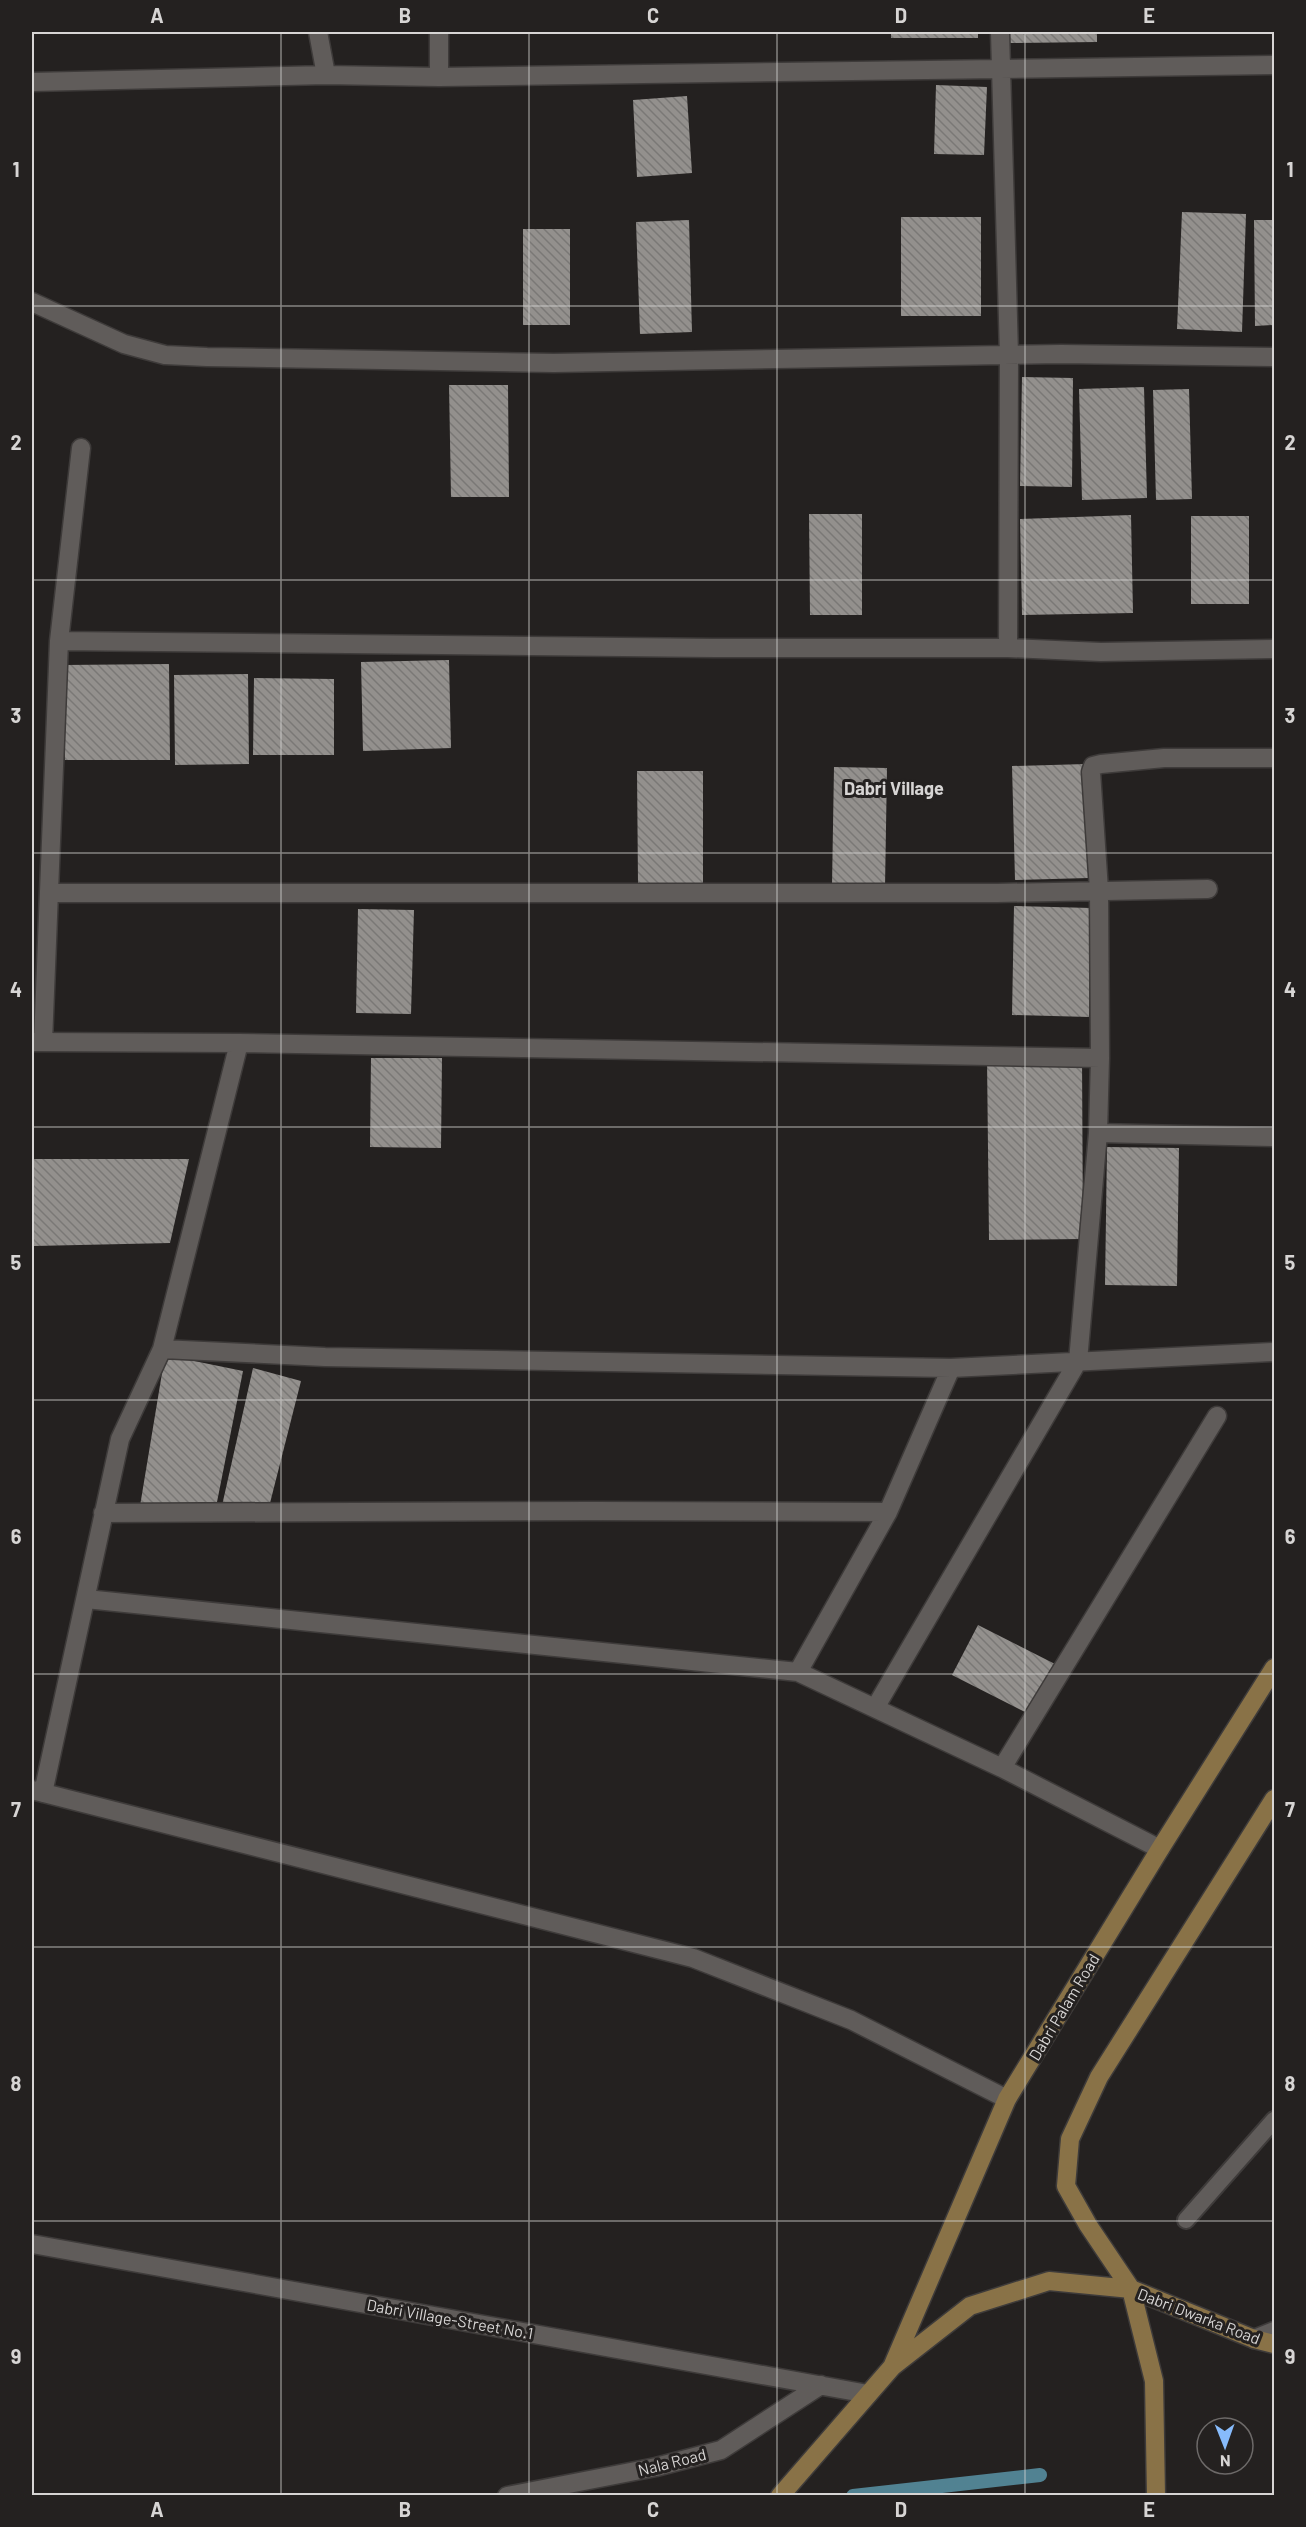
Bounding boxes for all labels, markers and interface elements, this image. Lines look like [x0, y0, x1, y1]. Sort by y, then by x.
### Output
text: A [150, 3, 164, 27]
text: B [399, 3, 411, 27]
text: C [647, 3, 659, 27]
text: D [895, 3, 907, 27]
text: E [1143, 3, 1155, 27]
text: 1 [12, 157, 20, 181]
text: 1 [1286, 157, 1294, 181]
text: 2 [10, 430, 22, 454]
text: 2 [1284, 430, 1296, 454]
text: 3 [11, 703, 21, 727]
text: 3 [1285, 703, 1295, 727]
district label: Dabri Village [844, 777, 944, 799]
text: 4 [10, 977, 22, 1001]
text: 4 [1284, 977, 1296, 1001]
text: 5 [11, 1250, 22, 1274]
text: 5 [1285, 1250, 1296, 1274]
text: 6 [11, 1524, 22, 1548]
text: 6 [1285, 1524, 1296, 1548]
text: 7 [11, 1797, 21, 1821]
text: 7 [1285, 1797, 1295, 1821]
street label: Dabri Palam Road [1024, 1950, 1103, 2064]
text: 8 [11, 2071, 22, 2095]
text: 8 [1285, 2071, 1296, 2095]
street label: Dabri Dwarka Road [1135, 2283, 1263, 2348]
street label: Dabri Village-Street No.1 [365, 2295, 535, 2342]
text: 9 [11, 2344, 21, 2368]
text: 9 [1285, 2344, 1295, 2368]
north arrow [1195, 2416, 1255, 2476]
street label: Nala Road [636, 2444, 708, 2479]
text: N [1220, 2452, 1231, 2471]
text: A [150, 2497, 164, 2521]
text: B [399, 2497, 411, 2521]
text: C [647, 2497, 659, 2521]
text: D [895, 2497, 907, 2521]
text: E [1143, 2497, 1155, 2521]

